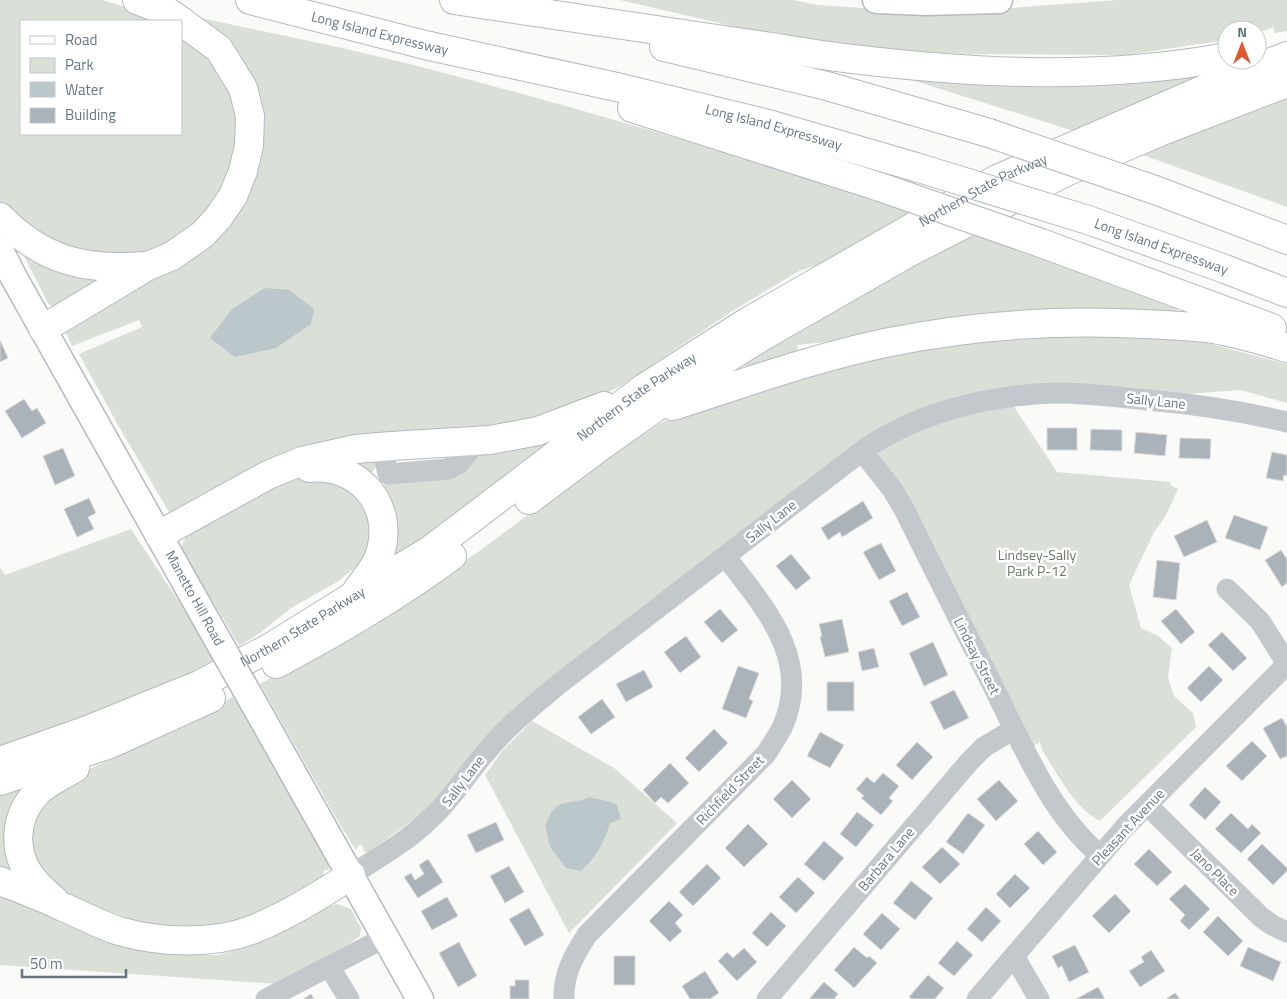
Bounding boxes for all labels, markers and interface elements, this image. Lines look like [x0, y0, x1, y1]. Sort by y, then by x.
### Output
street label: Long Island Expressway [309, 5, 451, 60]
legend [20, 20, 182, 135]
north arrow [1217, 20, 1267, 70]
text: N [1237, 21, 1247, 42]
text: Road [65, 28, 97, 51]
text: Park [65, 53, 94, 76]
text: Water [65, 78, 104, 101]
street label: Long Island Expressway [703, 98, 845, 155]
text: Building [65, 103, 116, 126]
street label: Northern State Parkway [915, 147, 1050, 232]
street label: Long Island Expressway [1092, 212, 1232, 279]
street label: Northern State Parkway [572, 346, 700, 446]
street label: Sally Lane [1125, 387, 1187, 414]
street label: Sally Lane [741, 494, 800, 547]
park label: Lindsey-Sally Park P-12 [998, 544, 1076, 581]
street label: Manetto Hill Road [161, 546, 230, 649]
street label: Northern State Parkway [236, 580, 369, 672]
street label: Lindsay Street [949, 614, 1006, 698]
street label: Richfield Street [691, 750, 768, 829]
street label: Sally Lane [436, 751, 489, 810]
street label: Pleasant Avenue [1086, 784, 1169, 870]
street label: Barbara Lane [852, 822, 919, 895]
street label: Jano Place [1186, 843, 1244, 901]
scale bar [22, 946, 126, 978]
text: 50 m [30, 952, 63, 975]

